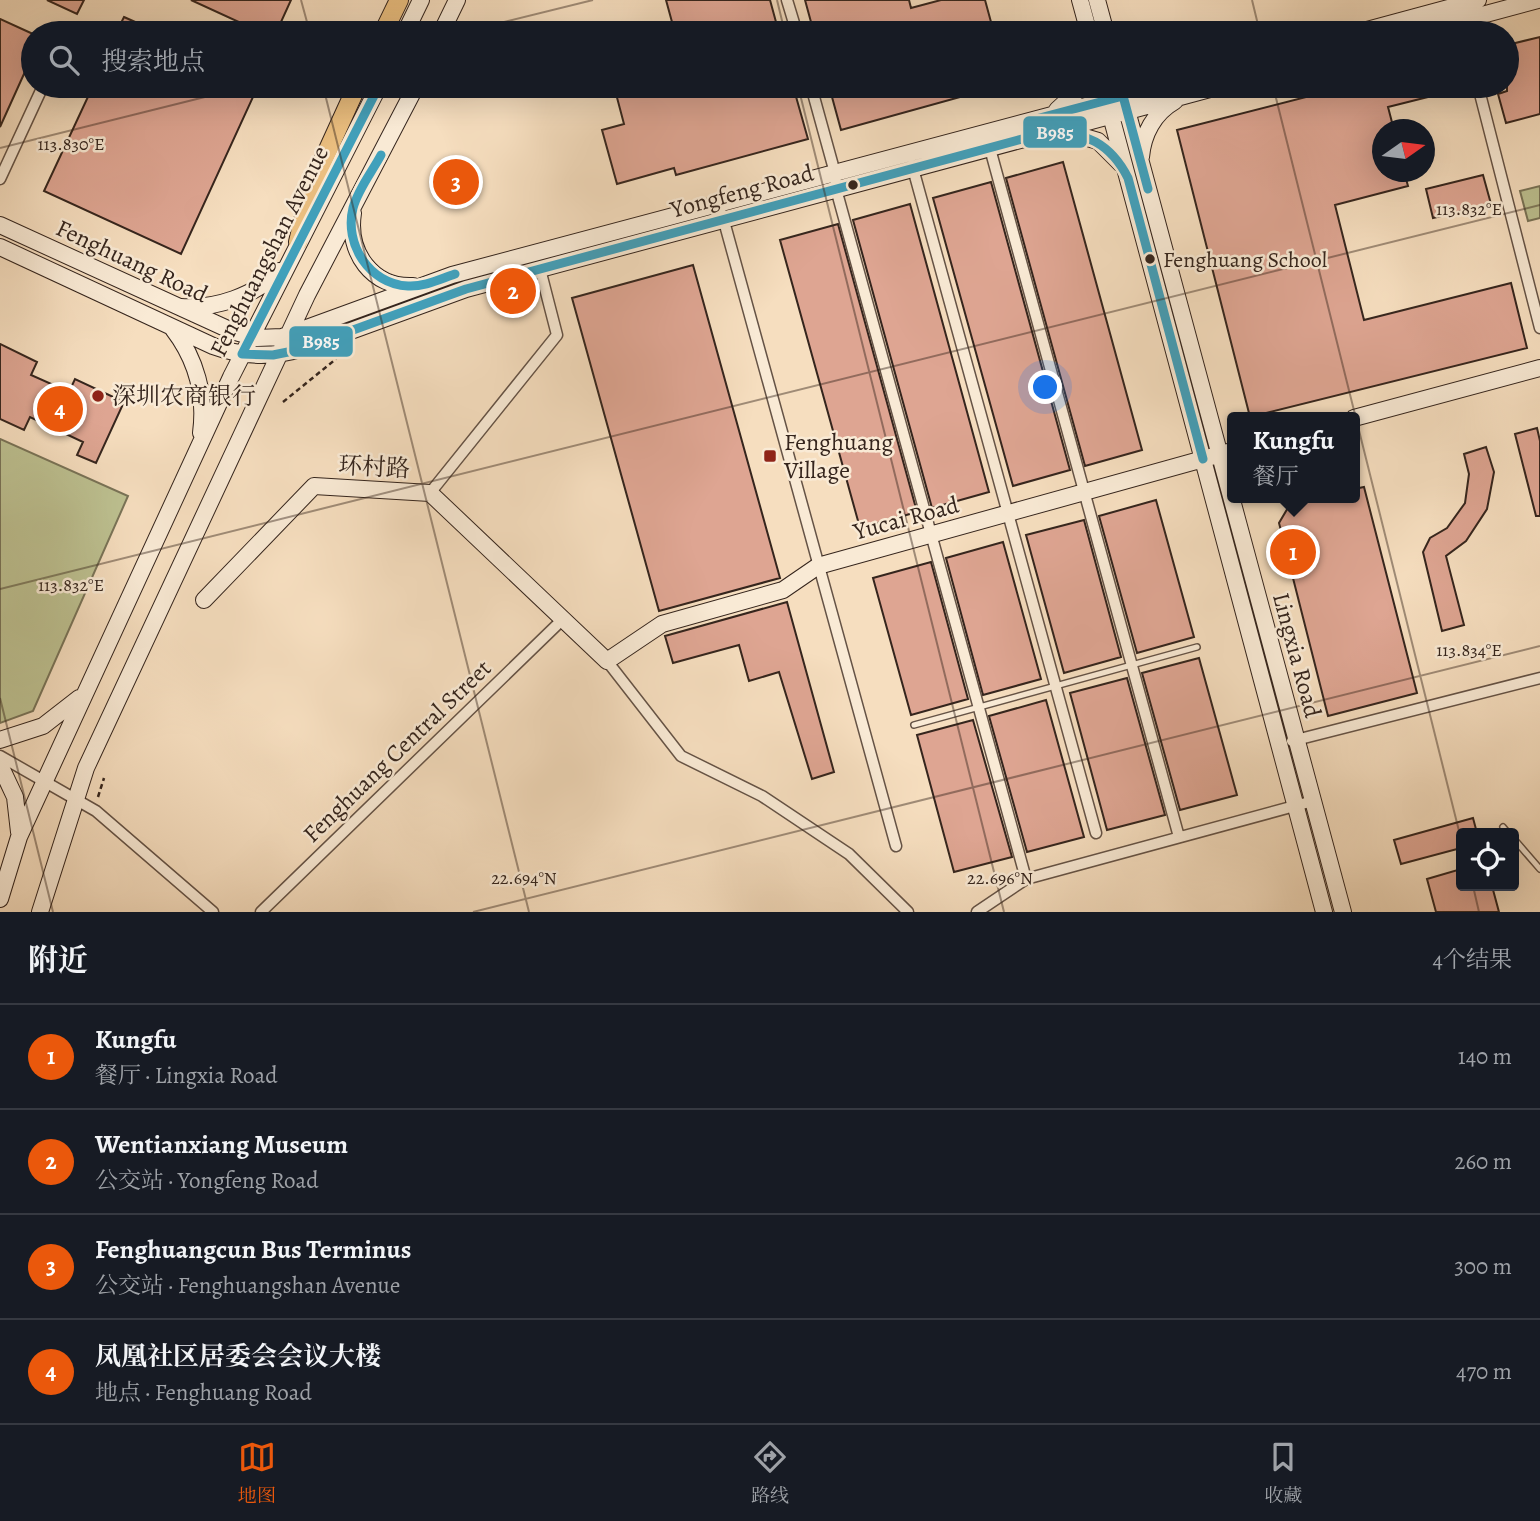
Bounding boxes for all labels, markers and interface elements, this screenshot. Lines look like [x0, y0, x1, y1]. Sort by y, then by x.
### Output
search box [21, 21, 1519, 98]
icon: search [45, 41, 83, 79]
text: 搜索地点 [101, 44, 205, 79]
line badge: B985 [1022, 115, 1088, 149]
north arrow [1372, 119, 1435, 182]
text: B985 [1036, 120, 1074, 146]
text: 113.830°E [37, 132, 105, 156]
street label: Fenghuangshan Avenue [202, 140, 336, 362]
pin: 3 [433, 156, 479, 208]
street label: Yongfeng Road [666, 156, 817, 226]
unlabelled marker [846, 178, 860, 192]
text: 113.832°E [1436, 197, 1502, 221]
street label: Fenghuang Road [51, 212, 213, 310]
place label: Fenghuang School [1163, 245, 1327, 275]
marker: Fenghuang School [1143, 252, 1157, 266]
pin: 2 [490, 265, 536, 317]
line badge: B985 [288, 325, 354, 358]
text: B985 [302, 329, 340, 355]
your location [1028, 370, 1062, 404]
place label: 深圳农商银行 [112, 380, 256, 412]
pin: 4 [37, 383, 83, 435]
marker: 深圳农商银行 [90, 388, 106, 404]
popup [1227, 412, 1360, 503]
text: Kungfu [1253, 423, 1334, 458]
place label: Fenghuang Village [783, 426, 893, 486]
marker: Fenghuang Village [762, 448, 778, 464]
street label: 环村路 [337, 449, 411, 485]
text: 餐厅 [1253, 461, 1299, 492]
street label: Yucai Road [849, 489, 962, 548]
pin: 1 [1270, 526, 1316, 578]
text: 113.832°E [38, 573, 104, 597]
street label: Lingxia Road [1265, 589, 1329, 721]
text: 113.834°E [1436, 638, 1502, 662]
street label: Fenghuang Central Street [296, 653, 498, 849]
map controls [1456, 828, 1519, 891]
button: locate [1456, 828, 1519, 891]
text: 22.694°N [491, 866, 557, 890]
text: 22.696°N [967, 866, 1033, 890]
text: 附近 [28, 940, 88, 980]
text: 4个结果 [1433, 944, 1512, 975]
text: Kungfu [95, 1022, 177, 1057]
text: 1 [47, 1041, 55, 1072]
text: 140 m [1458, 1041, 1512, 1072]
text: 餐厅 · Lingxia Road [95, 1060, 278, 1091]
text: Wentianxiang Museum [95, 1127, 348, 1162]
text: 2 [45, 1146, 57, 1177]
text: 260 m [1454, 1146, 1512, 1177]
text: 公交站 · Yongfeng Road [95, 1165, 319, 1196]
text: Fenghuangcun Bus Terminus [95, 1232, 411, 1267]
text: 3 [46, 1251, 56, 1282]
text: 300 m [1454, 1251, 1512, 1282]
text: 公交站 · Fenghuangshan Avenue [95, 1270, 400, 1301]
text: 凤凰社区居委会会议大楼 [95, 1339, 381, 1374]
text: 4 [46, 1356, 56, 1387]
text: 470 m [1456, 1356, 1512, 1387]
text: 地点 · Fenghuang Road [95, 1377, 312, 1408]
tab: 地图 [238, 1438, 276, 1509]
tab: 路线 [751, 1438, 789, 1509]
tab: 收藏 [1264, 1438, 1302, 1509]

